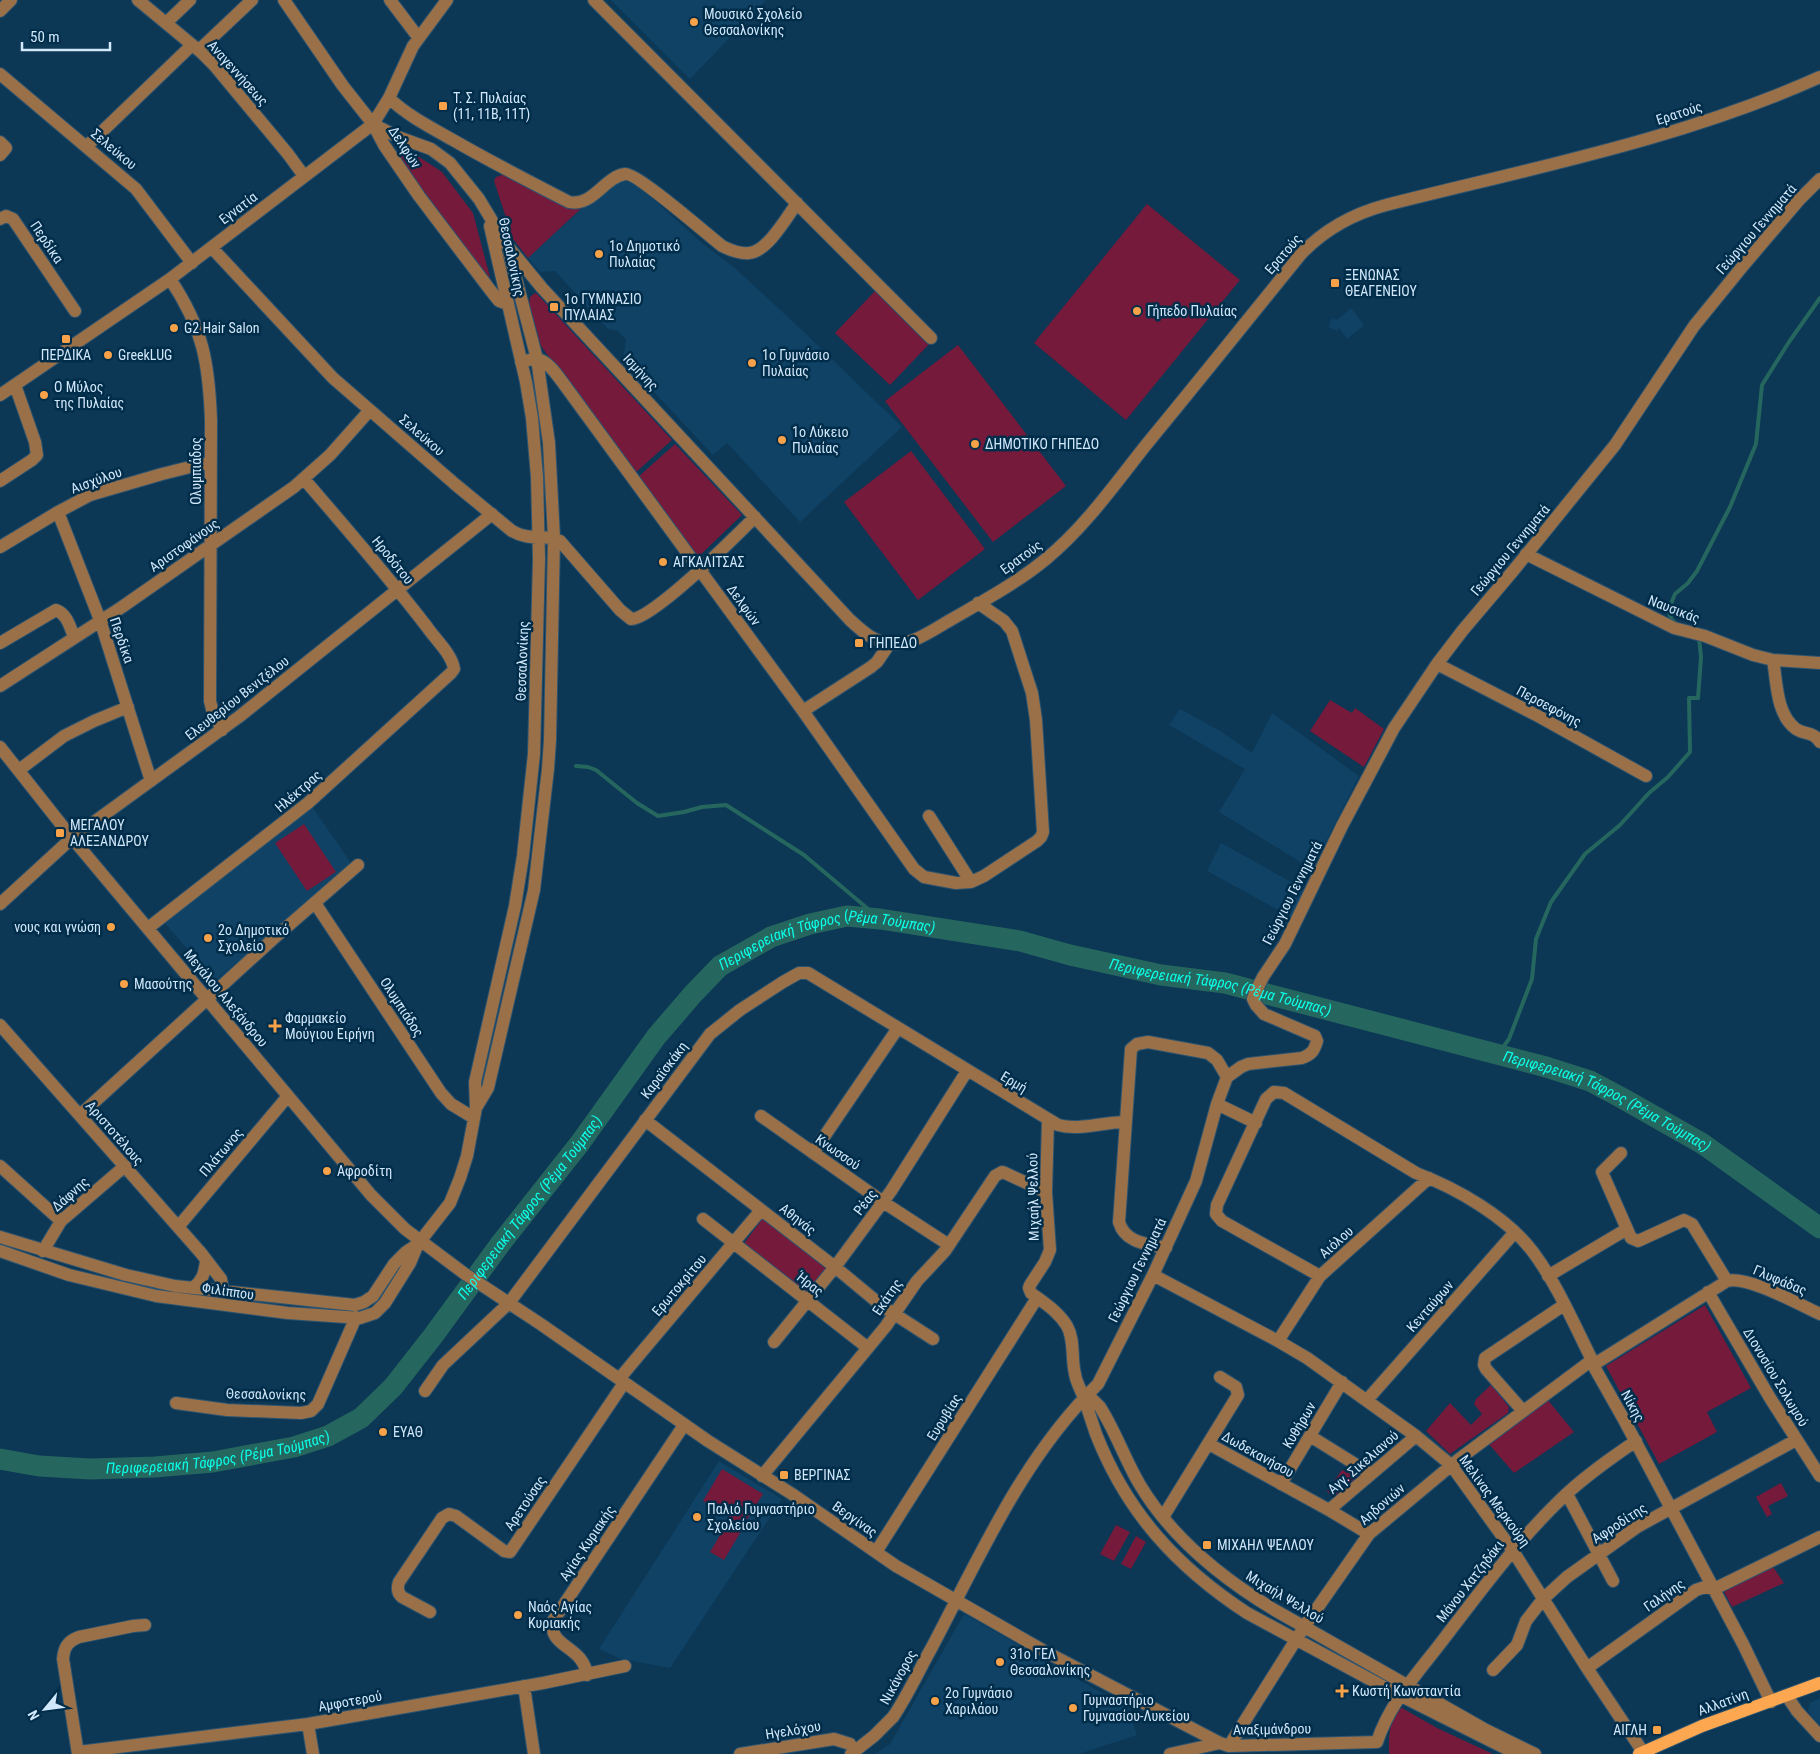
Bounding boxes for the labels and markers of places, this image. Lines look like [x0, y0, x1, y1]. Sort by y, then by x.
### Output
place label: Μουσικό Σχολείο Θεσσαλονίκης [704, 6, 802, 38]
marker: Μουσικό Σχολείο Θεσσαλονίκης [688, 16, 700, 28]
place label: Τ. Σ. Πυλαίας (11, 11Β, 11Τ) [453, 90, 530, 123]
marker: Τ. Σ. Πυλαίας (11, 11Β, 11Τ) [437, 100, 449, 112]
place label: 1ο Δημοτικό Πυλαίας [609, 238, 680, 270]
marker: 1ο Δημοτικό Πυλαίας [593, 248, 605, 260]
place label: ΞΕΝΩΝΑΣ ΘΕΑΓΕΝΕΙΟΥ [1345, 267, 1417, 299]
marker: ΞΕΝΩΝΑΣ ΘΕΑΓΕΝΕΙΟΥ [1329, 277, 1341, 289]
place label: 1ο ΓΥΜΝΑΣΙΟ ΠΥΛΑΙΑΣ [564, 291, 642, 323]
marker: 1ο ΓΥΜΝΑΣΙΟ ΠΥΛΑΙΑΣ [548, 301, 560, 313]
place label: Γήπεδο Πυλαίας [1147, 303, 1237, 319]
marker: Γήπεδο Πυλαίας [1131, 305, 1143, 317]
place label: G2 Hair Salon [184, 320, 259, 336]
marker: G2 Hair Salon [168, 322, 180, 334]
marker: ΠΕΡΔΙΚΑ [60, 333, 72, 345]
place label: ΠΕΡΔΙΚΑ [41, 347, 91, 363]
place label: GreekLUG [118, 347, 172, 363]
place label: 1ο Γυμνάσιο Πυλαίας [762, 347, 830, 379]
marker: GreekLUG [102, 349, 114, 361]
marker: 1ο Γυμνάσιο Πυλαίας [746, 357, 758, 369]
place label: Ο Μύλος της Πυλαίας [54, 379, 124, 411]
marker: Ο Μύλος της Πυλαίας [38, 389, 50, 401]
place label: 1ο Λύκειο Πυλαίας [792, 424, 849, 456]
marker: 1ο Λύκειο Πυλαίας [776, 434, 788, 446]
place label: ΔΗΜΟΤΙΚΟ ΓΗΠΕΔΟ [985, 436, 1099, 452]
marker: ΔΗΜΟΤΙΚΟ ΓΗΠΕΔΟ [969, 438, 981, 450]
place label: ΑΓΚΑΛΙΤΣΑΣ [673, 554, 745, 570]
marker: ΑΓΚΑΛΙΤΣΑΣ [657, 556, 669, 568]
place label: ΓΗΠΕΔΟ [869, 635, 917, 651]
marker: ΓΗΠΕΔΟ [853, 637, 865, 649]
place label: ΜΕΓΑΛΟΥ ΑΛΕΞΑΝΔΡΟΥ [70, 817, 149, 849]
marker: ΜΕΓΑΛΟΥ ΑΛΕΞΑΝΔΡΟΥ [54, 827, 66, 839]
place label: νους και γνώση [14, 919, 101, 935]
marker: νους και γνώση [105, 921, 117, 933]
place label: 2ο Δημοτικό Σχολείο [218, 922, 289, 954]
marker: 2ο Δημοτικό Σχολείο [202, 932, 214, 944]
place label: Μασούτης [134, 976, 192, 992]
marker: Μασούτης [118, 978, 130, 990]
place label: Φαρμακείο Μούγιου Ειρήνη [285, 1010, 375, 1042]
marker: Φαρμακείο Μούγιου Ειρήνη [269, 1020, 281, 1032]
place label: Αφροδίτη [337, 1163, 392, 1180]
marker: Αφροδίτη [321, 1165, 333, 1177]
place label: ΕΥΑΘ [393, 1424, 423, 1440]
marker: ΕΥΑΘ [377, 1426, 389, 1438]
place label: ΒΕΡΓΙΝΑΣ [794, 1467, 851, 1483]
marker: ΒΕΡΓΙΝΑΣ [778, 1469, 790, 1481]
place label: Παλιό Γυμναστήριο Σχολείου [707, 1501, 815, 1533]
marker: Παλιό Γυμναστήριο Σχολείου [691, 1511, 703, 1523]
place label: ΜΙΧΑΗΛ ΨΕΛΛΟΥ [1217, 1537, 1314, 1553]
marker: ΜΙΧΑΗΛ ΨΕΛΛΟΥ [1201, 1539, 1213, 1551]
place label: Ναός Αγίας Κυριακής [528, 1599, 592, 1631]
marker: Ναός Αγίας Κυριακής [512, 1609, 524, 1621]
place label: 31ο ΓΕΛ Θεσσαλονίκης [1010, 1646, 1090, 1678]
marker: 31ο ΓΕΛ Θεσσαλονίκης [994, 1656, 1006, 1668]
place label: Κωστή Κωνσταντία [1352, 1683, 1461, 1699]
place label: 2ο Γυμνάσιο Χαριλάου [945, 1685, 1013, 1717]
marker: Κωστή Κωνσταντία [1336, 1685, 1348, 1697]
place label: Γυμναστήριο Γυμνασίου-Λυκείου [1083, 1692, 1190, 1724]
marker: 2ο Γυμνάσιο Χαριλάου [929, 1695, 941, 1707]
marker: Γυμναστήριο Γυμνασίου-Λυκείου [1067, 1702, 1079, 1714]
place label: ΑΙΓΛΗ [1613, 1722, 1647, 1738]
marker: ΑΙΓΛΗ [1651, 1724, 1663, 1736]

